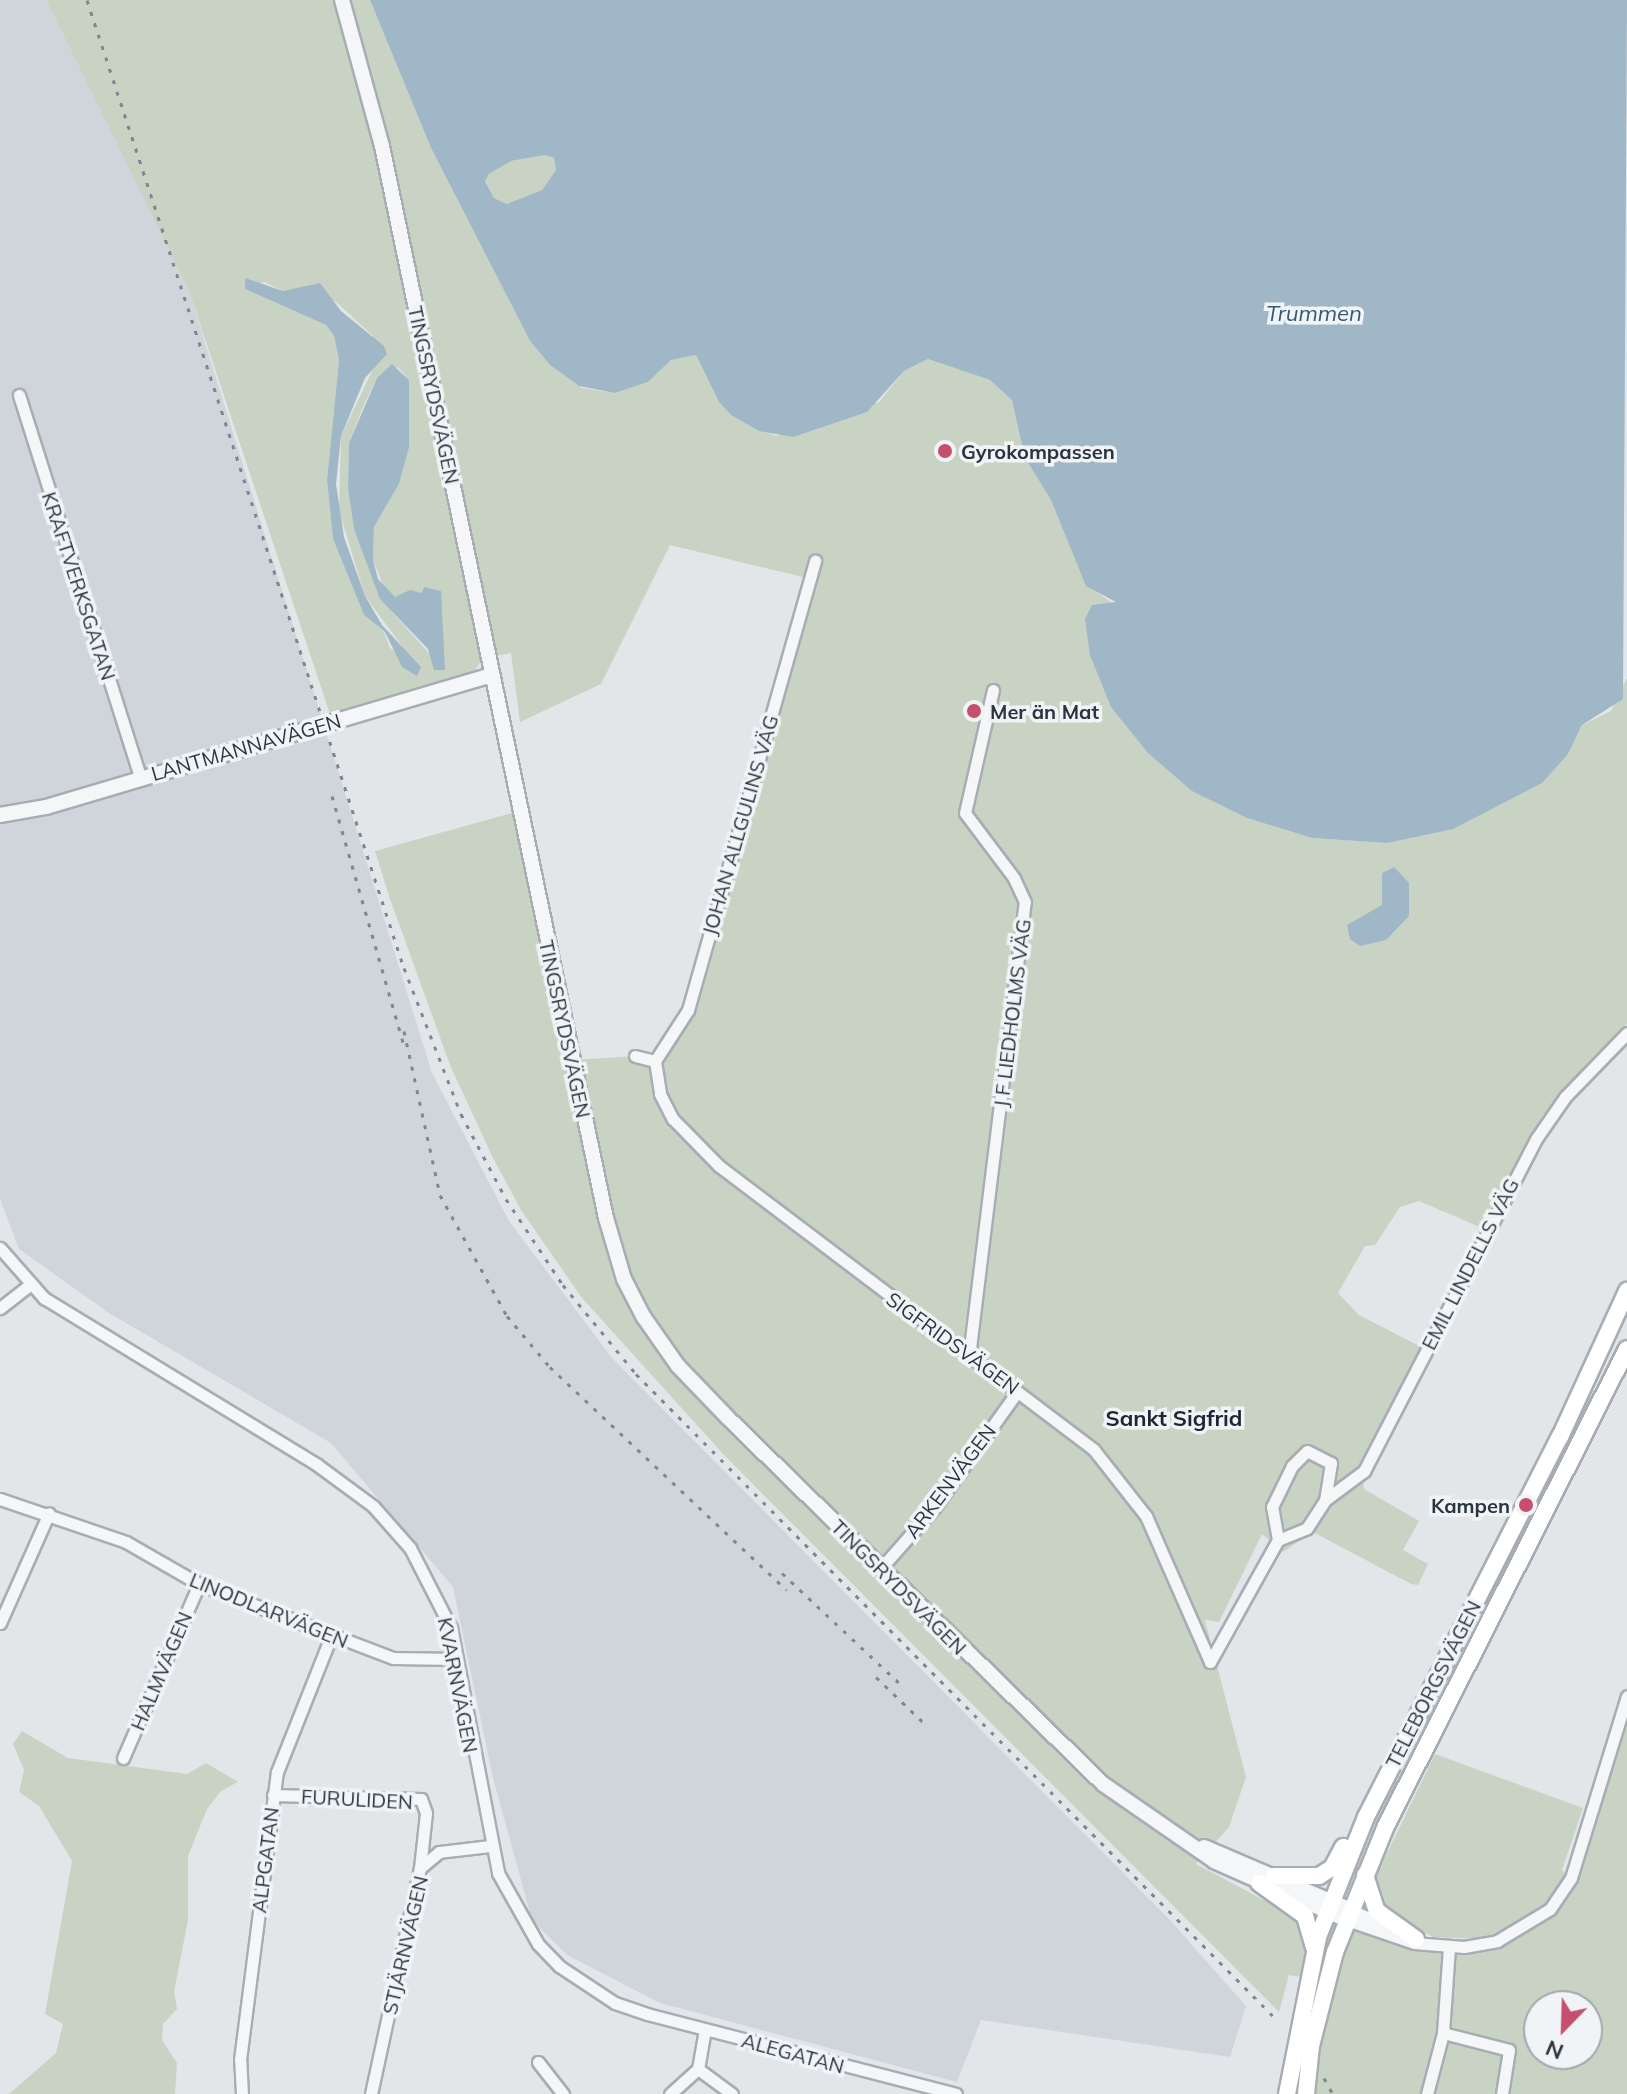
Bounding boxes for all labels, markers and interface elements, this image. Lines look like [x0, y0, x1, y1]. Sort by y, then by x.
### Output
water label: Trummen [1266, 301, 1362, 327]
street label: TINGSRYDSVÄGEN [403, 304, 465, 486]
place label: Gyrokompassen [961, 439, 1115, 463]
marker: Gyrokompassen [936, 442, 954, 460]
street label: KRAFTVERKSGATAN [37, 489, 121, 683]
place label: Mer än Mat [990, 699, 1099, 723]
marker: Mer än Mat [965, 702, 983, 720]
street label: LANTMANNAVÄGEN [148, 708, 344, 786]
street label: JOHAN ALLGULINS VÄG [697, 712, 783, 938]
street label: J F LIEDHOLMS VÄG [989, 918, 1035, 1108]
street label: TINGSRYDSVÄGEN [534, 938, 596, 1120]
street label: EMIL LINDELLS VÄG [1416, 1174, 1524, 1354]
street label: SIGFRIDSVÄGEN [882, 1287, 1024, 1399]
district label: Sankt Sigfrid [1105, 1406, 1243, 1432]
street label: ARKENVÄGEN [899, 1419, 1001, 1543]
place label: Kampen [1431, 1493, 1510, 1517]
marker: Kampen [1517, 1496, 1535, 1514]
street label: TINGSRYDSVÄGEN [826, 1514, 972, 1660]
street label: LINODLARVÄGEN [186, 1567, 352, 1653]
street label: TELEBORGSVÄGEN [1380, 1596, 1486, 1772]
street label: HALMVÄGEN [125, 1608, 197, 1734]
street label: KVARNVÄGEN [433, 1615, 483, 1755]
street label: FURULIDEN [300, 1784, 414, 1814]
street label: ALPGATAN [247, 1806, 283, 1914]
street label: STJÄRNVÄGEN [377, 1873, 433, 2017]
north arrow [1523, 1990, 1603, 2070]
street label: ALEGATAN [739, 2028, 847, 2078]
text: N [1541, 2034, 1568, 2066]

